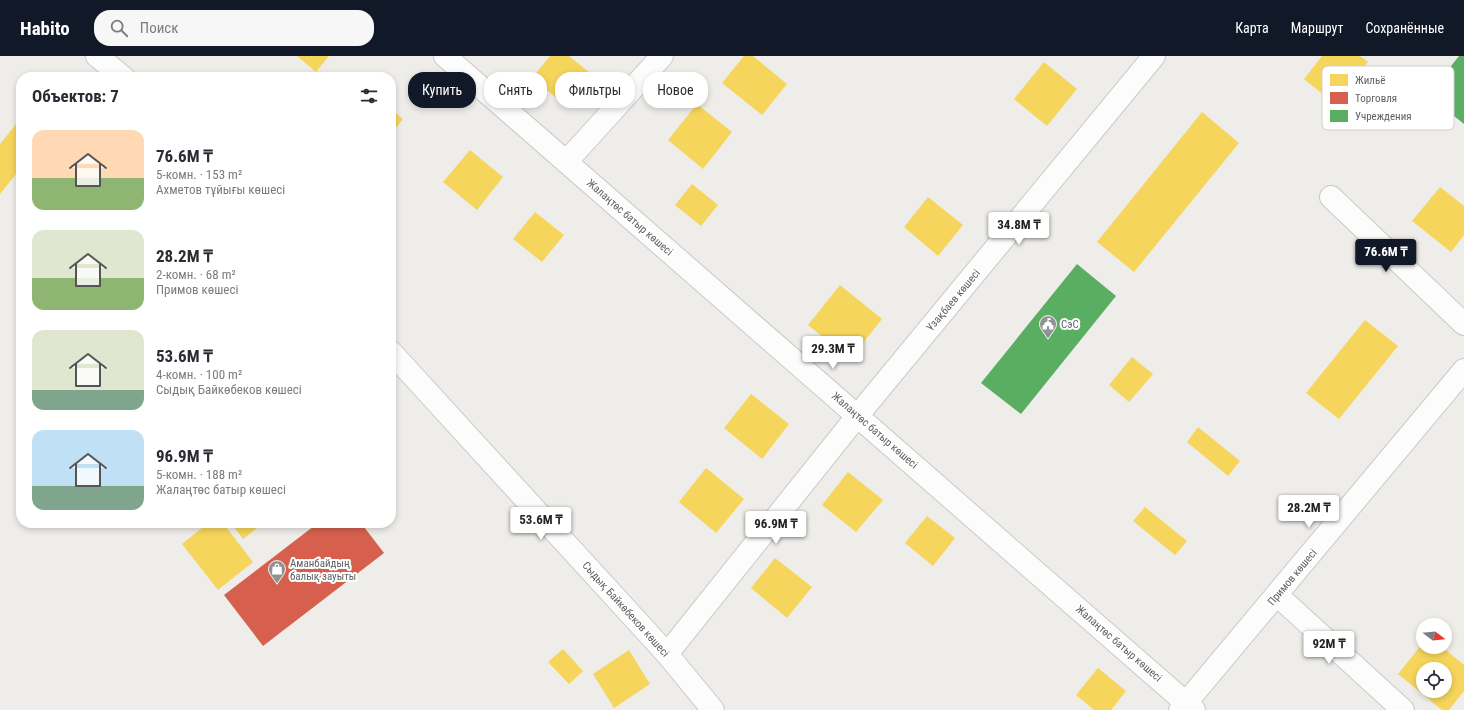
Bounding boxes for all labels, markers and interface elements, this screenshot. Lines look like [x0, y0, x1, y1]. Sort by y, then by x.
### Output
search box [94, 10, 374, 46]
text: Habito [20, 17, 70, 40]
icon: search [108, 17, 130, 39]
text: Поиск [140, 19, 178, 37]
text: Карта [1235, 20, 1269, 36]
text: Маршрут [1291, 20, 1343, 36]
text: Сохранённые [1365, 20, 1444, 36]
legend [1322, 66, 1454, 130]
chip: Купить [408, 72, 476, 108]
chip: Снять [484, 72, 547, 108]
chip: Фильтры [555, 72, 635, 108]
chip: Новое [643, 72, 708, 108]
text: Жильё [1355, 74, 1385, 87]
icon: filters [358, 85, 380, 107]
text: Объектов: 7 [32, 86, 119, 106]
text: Торговля [1355, 92, 1397, 105]
text: Учреждения [1355, 110, 1412, 123]
icon: home [64, 146, 112, 194]
text: 76.6M ₸ [156, 146, 213, 166]
text: 5-комн. · 153 m² [156, 167, 242, 182]
street label: Жалаңтөс батыр көшесі [584, 176, 675, 258]
text: Ахметов тұйығы көшесі [156, 182, 285, 197]
pin: 34.8M ₸ [982, 212, 1056, 246]
text: 34.8M ₸ [997, 217, 1041, 232]
pin: 76.6M ₸ [1349, 239, 1423, 273]
text: 76.6M ₸ [1364, 244, 1408, 259]
icon: home [64, 246, 112, 294]
text: 28.2M ₸ [156, 246, 213, 266]
text: 2-комн. · 68 m² [156, 267, 236, 282]
street label: Ұзақбаев көшесі [924, 267, 983, 334]
text: Примов көшесі [156, 282, 238, 297]
public building icon: СэС [1038, 314, 1058, 339]
place label: СэС [1061, 318, 1079, 331]
pin: 29.3M ₸ [796, 336, 870, 370]
text: 29.3M ₸ [811, 341, 855, 356]
icon: home [64, 346, 112, 394]
text: 53.6M ₸ [156, 346, 213, 366]
text: 4-комн. · 100 m² [156, 367, 242, 382]
text: Сыдық Байкөбеков көшесі [156, 382, 302, 397]
street label: Жалаңтөс батыр көшесі [829, 389, 920, 471]
icon: home [64, 446, 112, 494]
text: 96.9M ₸ [156, 446, 213, 466]
text: 5-комн. · 188 m² [156, 467, 242, 482]
text: Жалаңтөс батыр көшесі [156, 482, 286, 497]
pin: 28.2M ₸ [1272, 495, 1346, 529]
text: 28.2M ₸ [1287, 500, 1331, 515]
pin: 53.6M ₸ [504, 507, 578, 541]
pin: 96.9M ₸ [739, 511, 813, 545]
text: 53.6M ₸ [519, 512, 563, 527]
text: 96.9M ₸ [754, 516, 798, 531]
street label: Примов көшесі [1265, 546, 1320, 608]
place label: Аманбайдың балық зауыты [290, 557, 356, 583]
shop icon: Аманбайдың балық зауыты [267, 559, 287, 584]
street label: Сыдық Байкөбеков көшесі [580, 559, 672, 660]
street label: Жалаңтөс батыр көшесі [1073, 602, 1164, 684]
north arrow [1416, 618, 1452, 654]
map controls [1416, 618, 1452, 698]
pin: 92M ₸ [1301, 631, 1357, 665]
text: 92M ₸ [1312, 636, 1346, 651]
button: locate [1416, 662, 1452, 698]

